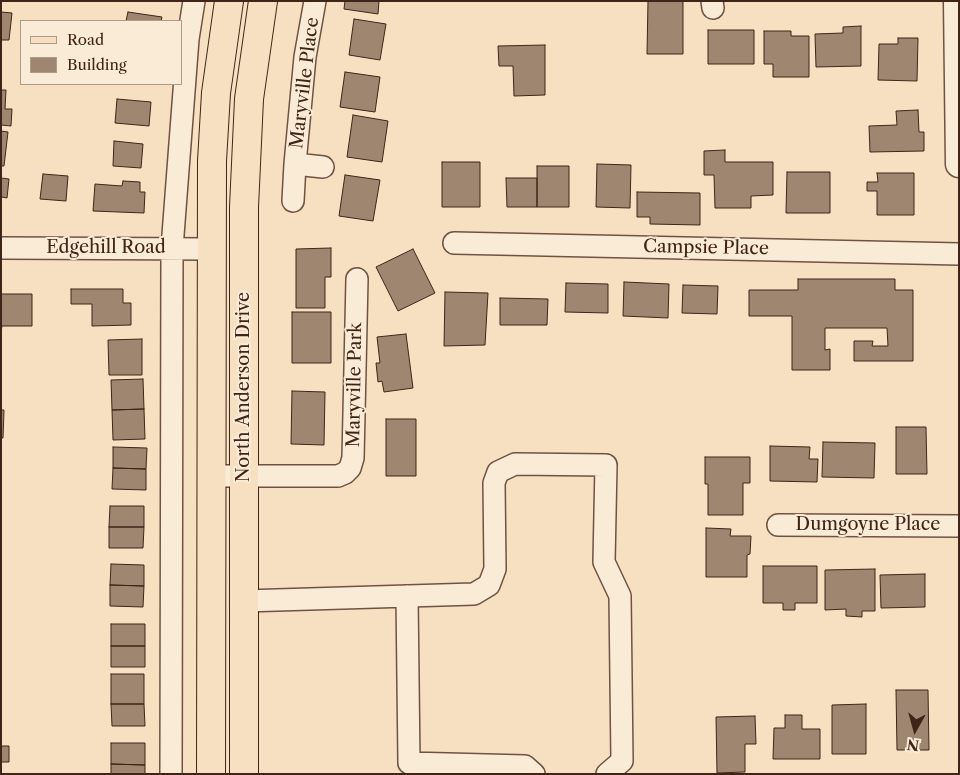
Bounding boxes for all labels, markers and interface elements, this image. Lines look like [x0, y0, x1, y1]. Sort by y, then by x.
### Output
street label: Maryville Place [286, 16, 324, 150]
legend [20, 20, 182, 85]
text: Road [67, 30, 104, 49]
text: Building [67, 55, 127, 74]
street label: Campsie Place [643, 236, 769, 260]
street label: Edgehill Road [46, 237, 166, 259]
street label: North Anderson Drive [233, 292, 255, 482]
street label: Maryville Park [343, 322, 367, 448]
street label: Dumgoyne Place [796, 514, 940, 536]
north arrow [890, 705, 940, 755]
text: N [906, 735, 920, 755]

